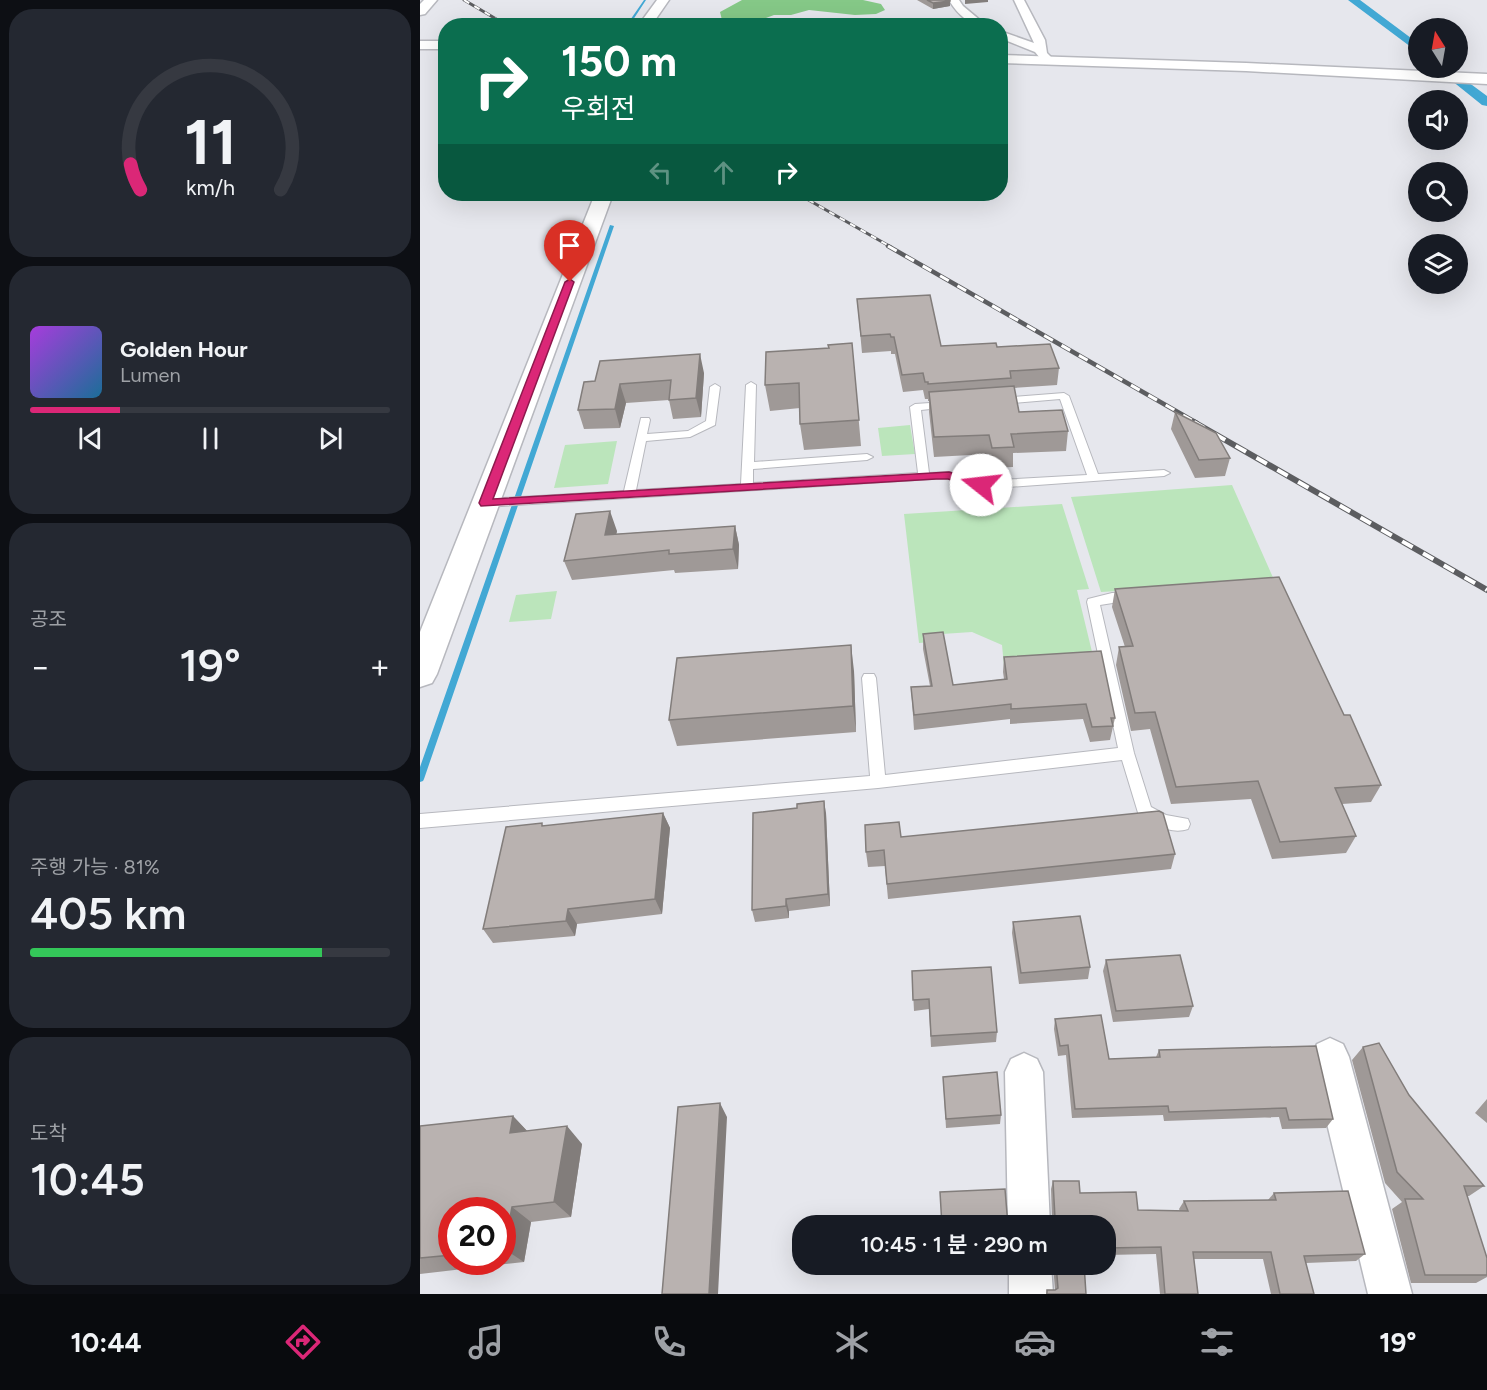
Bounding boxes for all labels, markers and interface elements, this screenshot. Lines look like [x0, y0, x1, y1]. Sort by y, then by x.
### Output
north arrow [1408, 18, 1468, 78]
map controls [1408, 18, 1468, 294]
text: 150 m [561, 36, 677, 87]
icon: right [462, 42, 540, 120]
button: sound [1408, 90, 1468, 150]
text: 우회전 [561, 92, 636, 125]
text: 11 [184, 105, 236, 180]
icon: left [644, 156, 677, 189]
icon: ahead [707, 156, 740, 189]
icon: right [770, 156, 803, 189]
button: search [1408, 162, 1468, 222]
text: km/h [186, 175, 234, 200]
pin [544, 220, 595, 282]
icon: arrive [553, 229, 586, 262]
button: layers [1408, 234, 1468, 294]
text: Golden Hour [120, 336, 248, 363]
text: Lumen [120, 363, 181, 387]
icon: previous [74, 422, 107, 455]
icon: pause [194, 422, 227, 455]
icon: next [314, 422, 347, 455]
position arrow [949, 453, 1013, 517]
text: 공조 [30, 607, 67, 631]
text: 19° [179, 638, 241, 692]
text: − [30, 647, 51, 686]
text: + [369, 647, 390, 686]
text: 주행 가능 · 81% [30, 855, 160, 879]
text: 405 km [30, 886, 186, 940]
text: 도착 [30, 1121, 67, 1145]
text: 10:45 [30, 1152, 145, 1206]
speed limit sign: 20 [438, 1197, 516, 1275]
text: 10:45 · 1 분 · 290 m [860, 1231, 1048, 1258]
icon: directions [282, 1321, 324, 1363]
icon: music [465, 1321, 507, 1363]
icon: phone [648, 1321, 690, 1363]
icon: climate [831, 1321, 873, 1363]
icon: car [1014, 1321, 1056, 1363]
icon: filters [1196, 1321, 1238, 1363]
text: 10:44 [70, 1326, 142, 1359]
text: 19° [1379, 1326, 1417, 1359]

